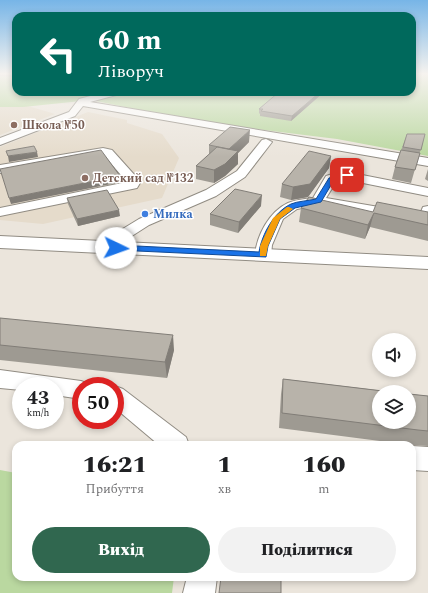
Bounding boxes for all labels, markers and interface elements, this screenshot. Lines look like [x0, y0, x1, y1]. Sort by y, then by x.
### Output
text: 60 m [98, 19, 162, 62]
icon: left [32, 28, 84, 80]
text: Ліворуч [98, 58, 164, 85]
place label: Школа №50 [22, 116, 85, 135]
marker: Школа №50 [9, 120, 19, 130]
pin [330, 158, 364, 192]
icon: arrive [336, 164, 358, 186]
place label: Детский сад №132 [93, 169, 194, 188]
marker: Детский сад №132 [80, 173, 90, 183]
place label: Милка [153, 205, 193, 224]
marker: Милка [140, 209, 150, 219]
position arrow [95, 227, 137, 269]
map controls [372, 333, 416, 429]
button: sound [372, 333, 416, 377]
speed limit sign: 50 [72, 377, 124, 429]
text: 43 [27, 383, 49, 413]
button: layers [372, 385, 416, 429]
text: km/h [27, 405, 49, 421]
text: 16:21 [83, 447, 147, 483]
text: 1 [217, 447, 232, 483]
text: 160 [302, 447, 345, 483]
text: Прибуття [86, 479, 144, 499]
text: хв [218, 479, 231, 499]
text: m [318, 479, 329, 499]
button: Вихід [32, 527, 210, 573]
button: Поділитися [218, 527, 396, 573]

